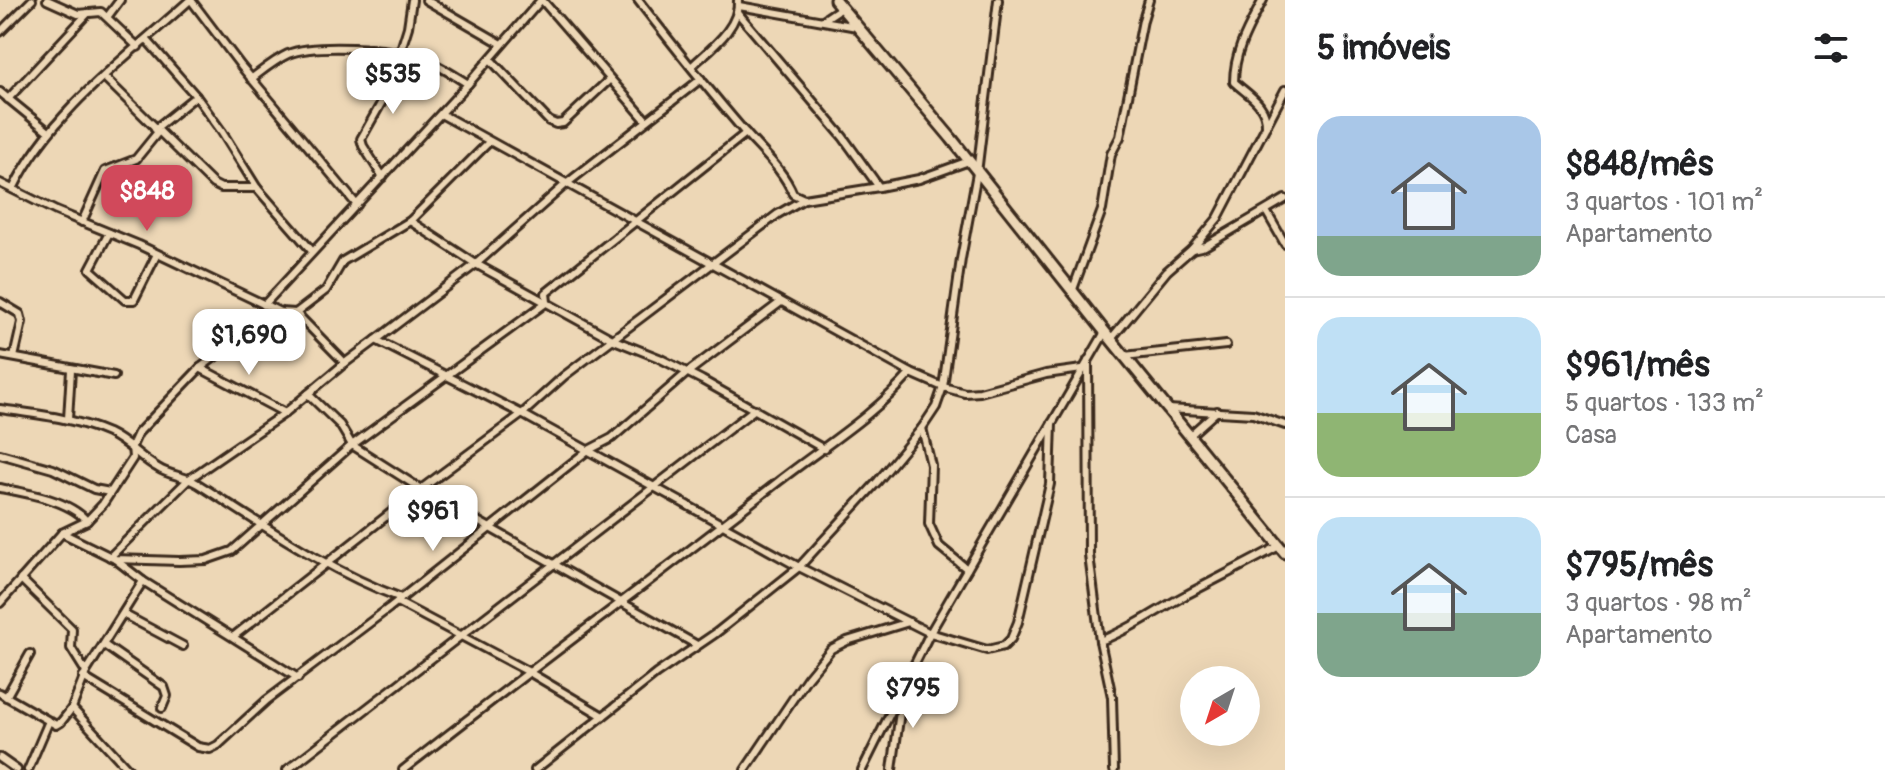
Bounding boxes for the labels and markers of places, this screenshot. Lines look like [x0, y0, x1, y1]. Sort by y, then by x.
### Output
pin: $535 [346, 48, 440, 116]
pin: $848 [100, 165, 194, 233]
pin: $1,690 [184, 309, 314, 377]
pin: $961 [386, 485, 480, 553]
pin: $795 [866, 662, 960, 730]

